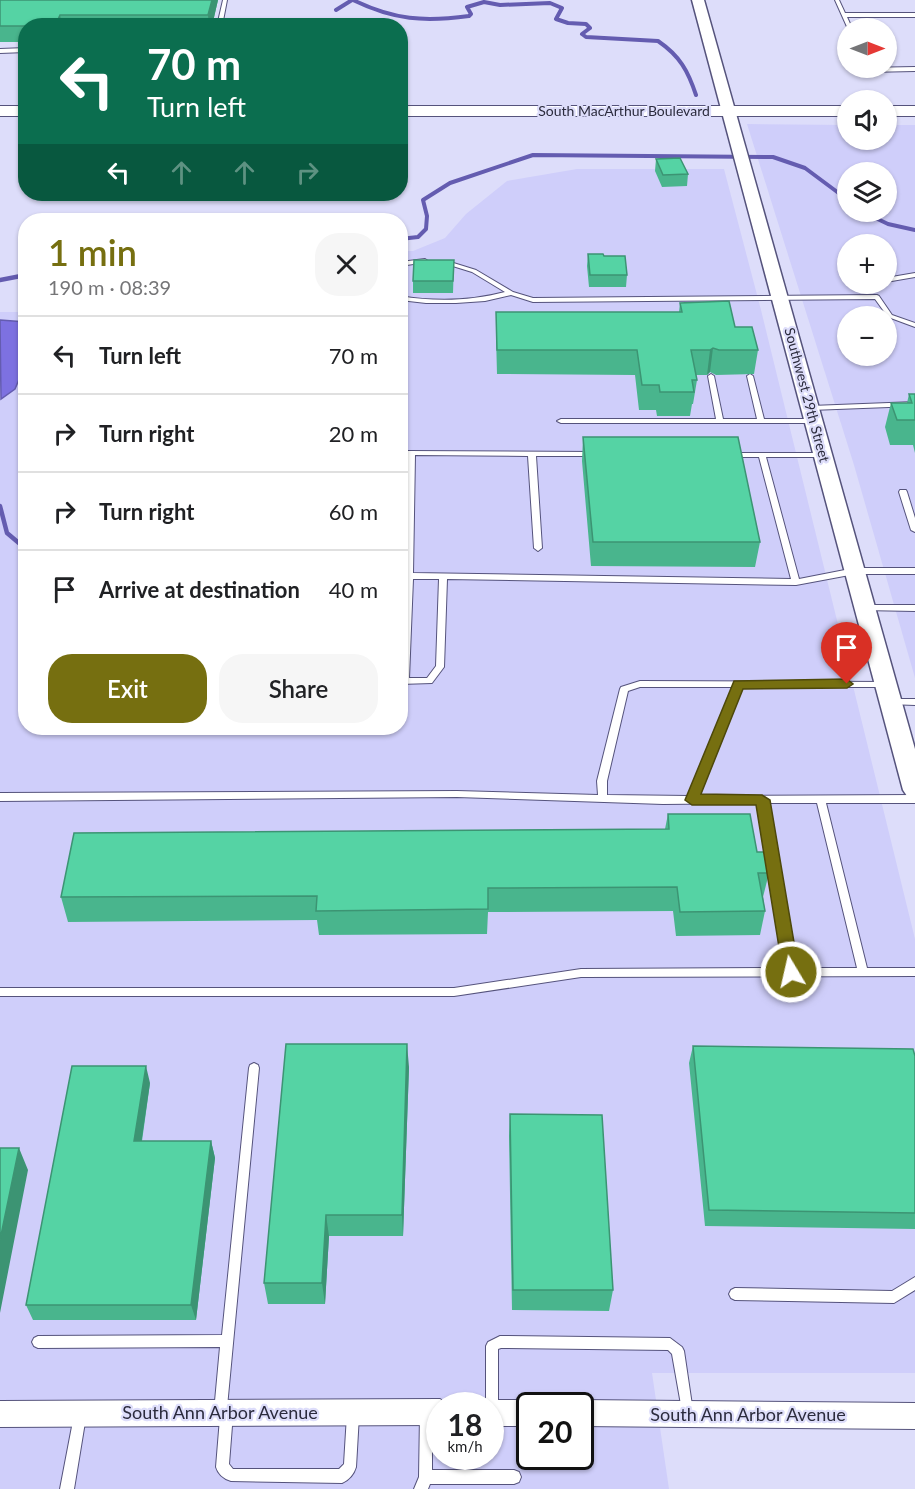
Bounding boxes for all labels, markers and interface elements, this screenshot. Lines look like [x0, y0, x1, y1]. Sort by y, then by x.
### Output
north arrow [837, 18, 897, 78]
map controls [837, 18, 897, 366]
text: 70 m [147, 39, 241, 89]
icon: left [48, 42, 126, 120]
text: Turn left [147, 90, 246, 123]
button: sound [837, 90, 897, 150]
street label: South MacArthur Boulevard [538, 102, 710, 119]
icon: left [102, 156, 135, 189]
icon: ahead [165, 156, 198, 189]
icon: ahead [228, 156, 261, 189]
icon: right [291, 156, 324, 189]
button: layers [837, 162, 897, 222]
text: 1 min [48, 230, 137, 274]
button: close [315, 233, 378, 296]
button: + [837, 234, 897, 294]
text: 190 m · 08:39 [48, 275, 171, 299]
button: − [837, 306, 897, 366]
street label: Southwest 29th Street [781, 326, 834, 464]
icon: left [48, 339, 81, 372]
text: Turn left [99, 342, 181, 369]
text: 70 m [329, 342, 378, 369]
icon: right [48, 417, 81, 450]
text: Turn right [99, 420, 194, 447]
text: 20 m [329, 420, 378, 447]
icon: right [48, 495, 81, 528]
text: Turn right [99, 498, 194, 525]
text: 60 m [329, 498, 378, 525]
icon: arrive [48, 573, 81, 606]
text: Arrive at destination [99, 576, 300, 603]
text: 40 m [329, 576, 378, 603]
pin [821, 622, 872, 684]
icon: arrive [830, 631, 863, 664]
button: Exit [48, 654, 207, 723]
button: Share [219, 654, 378, 723]
position arrow [759, 940, 823, 1004]
speed limit sign: 20 [516, 1392, 594, 1470]
street label: South Ann Arbor Avenue [122, 1401, 318, 1423]
street label: South Ann Arbor Avenue [650, 1403, 846, 1425]
text: 18 [448, 1406, 482, 1442]
text: km/h [447, 1437, 483, 1455]

